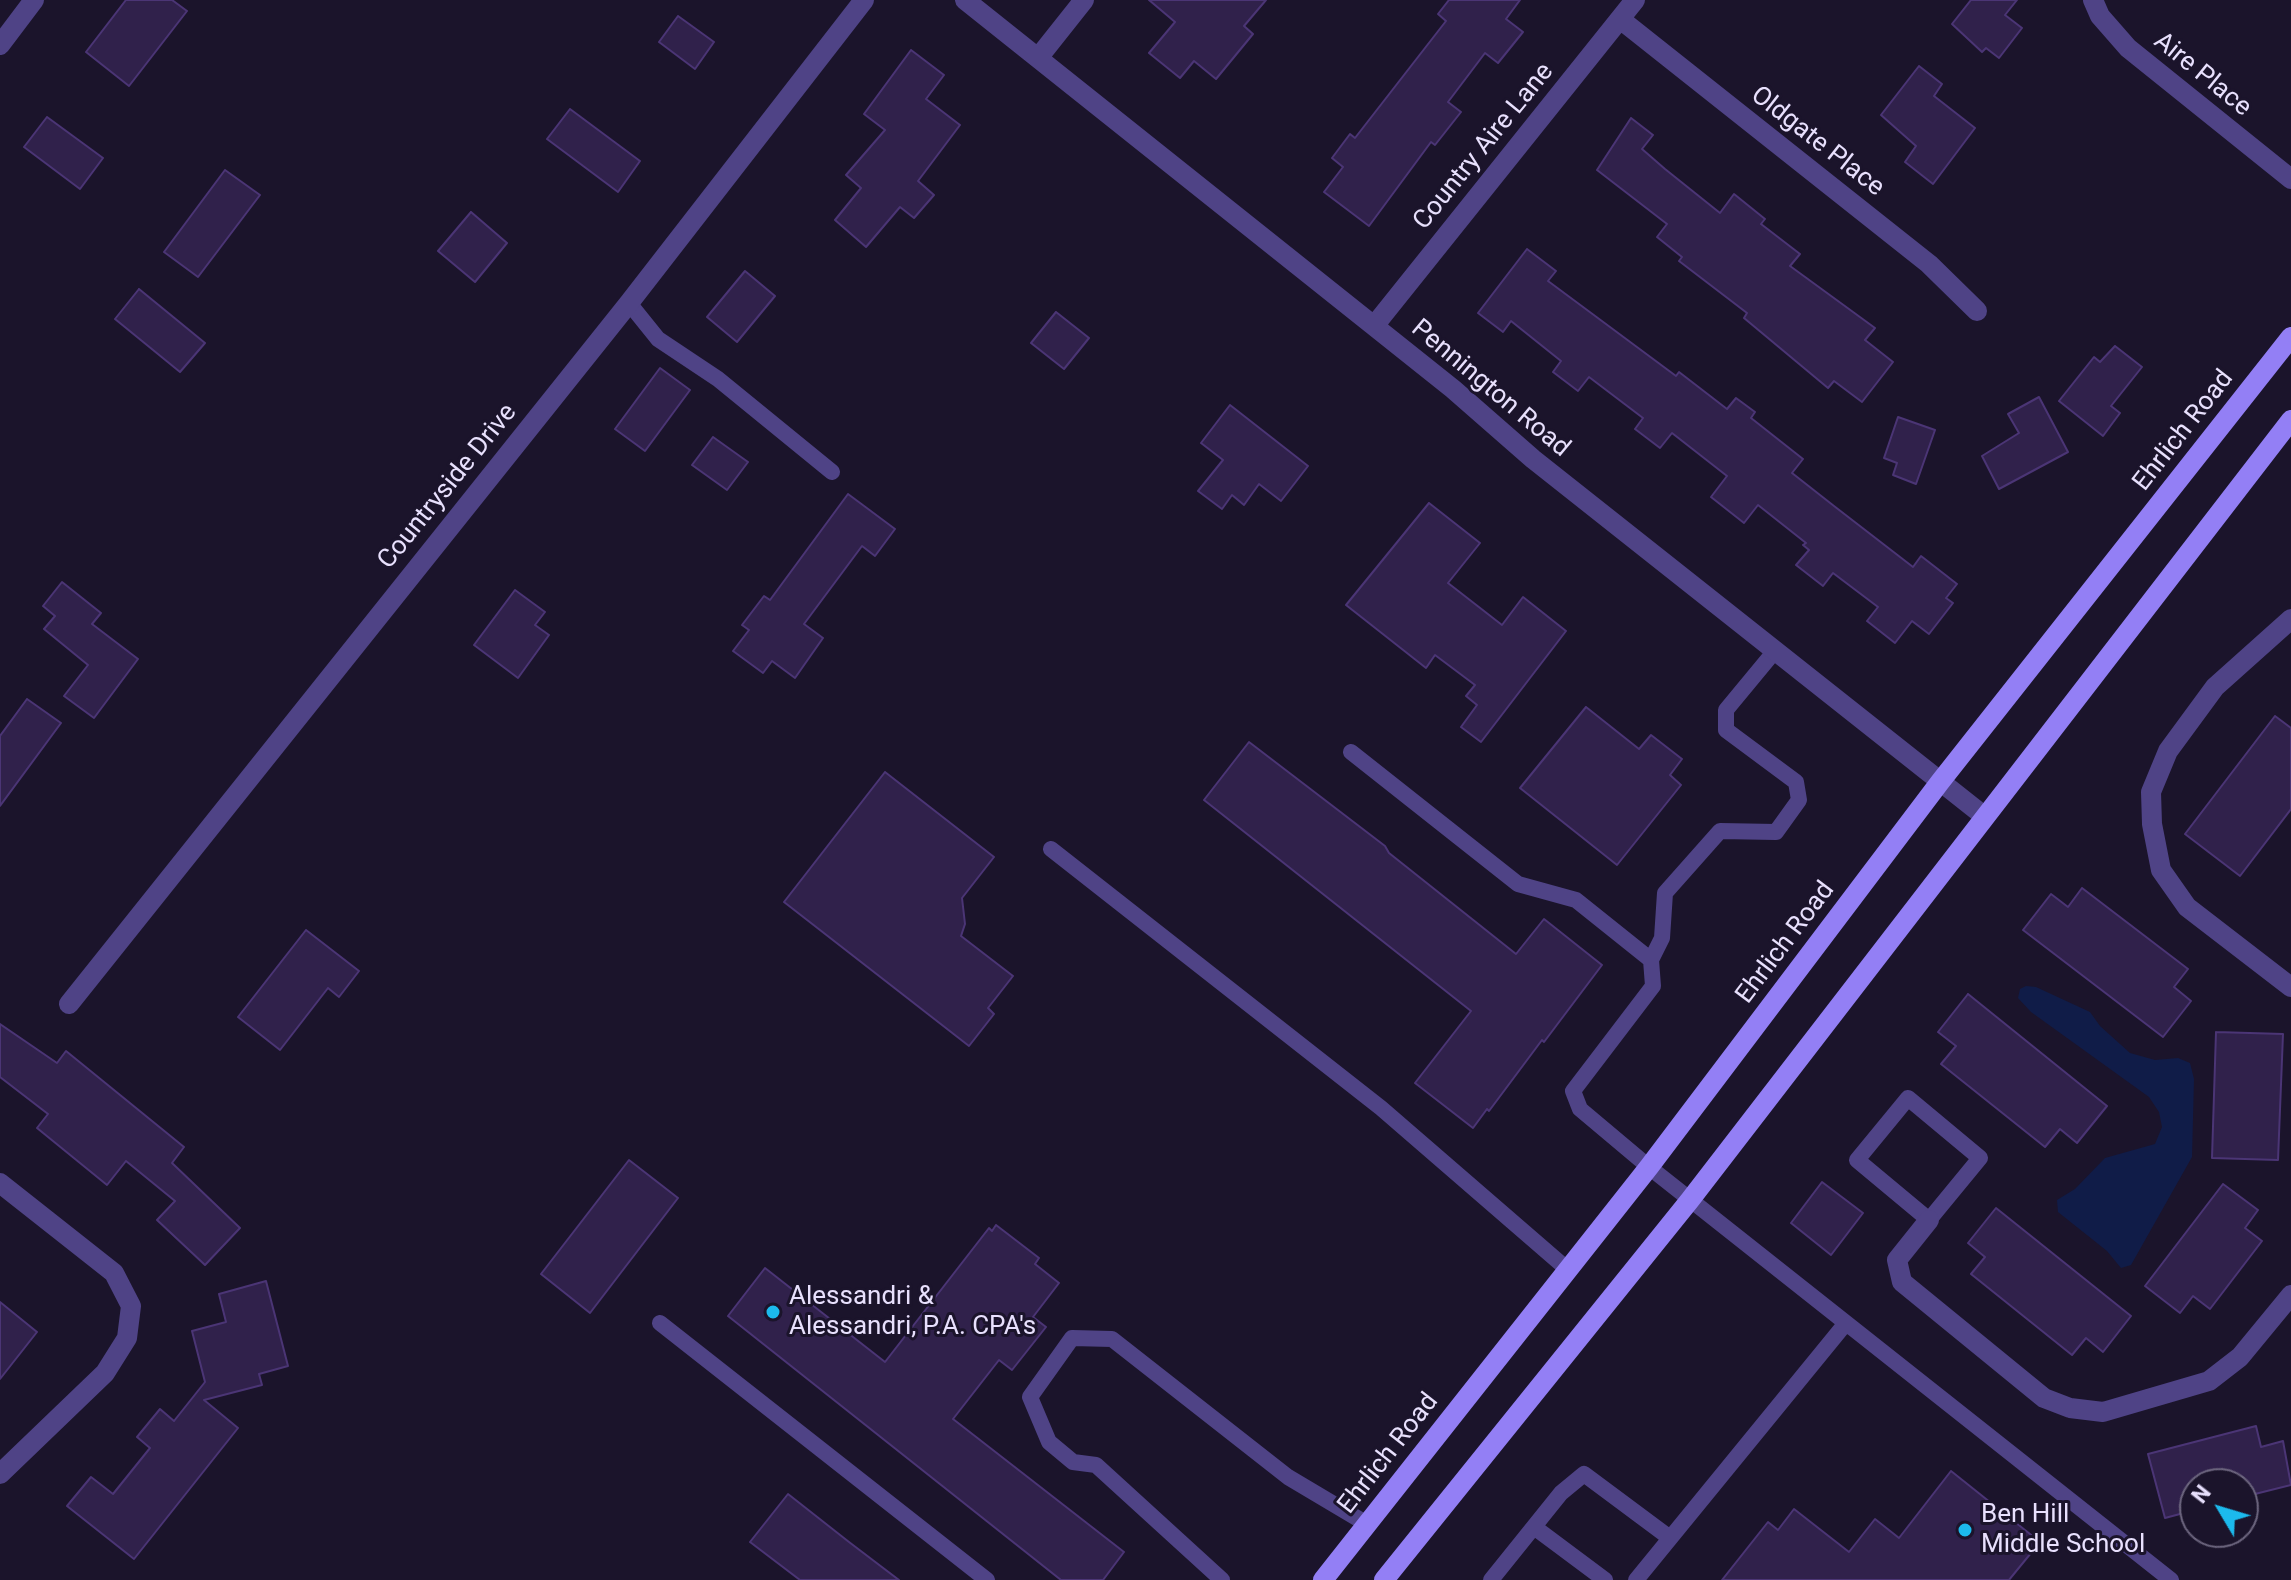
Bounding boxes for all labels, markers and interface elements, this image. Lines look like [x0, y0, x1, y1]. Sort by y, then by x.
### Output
street label: Aire Place [2147, 26, 2257, 124]
street label: Country Aire Lane [1407, 57, 1561, 237]
street label: Oldgate Place [1744, 80, 1890, 204]
street label: Pennington Road [1404, 314, 1576, 464]
street label: Ehrlich Road [2127, 364, 2241, 498]
street label: Countryside Drive [372, 398, 524, 576]
street label: Ehrlich Road [1730, 876, 1842, 1010]
place label: Alessandri & Alessandri, P.A. CPA's [789, 1281, 1036, 1342]
marker: Alessandri & Alessandri, P.A. CPA's [764, 1303, 782, 1321]
street label: Ehrlich Road [1332, 1387, 1446, 1521]
north arrow [2179, 1468, 2259, 1548]
text: N [2187, 1480, 2216, 1508]
place label: Ben Hill Middle School [1981, 1499, 2145, 1560]
marker: Ben Hill Middle School [1956, 1521, 1974, 1539]

